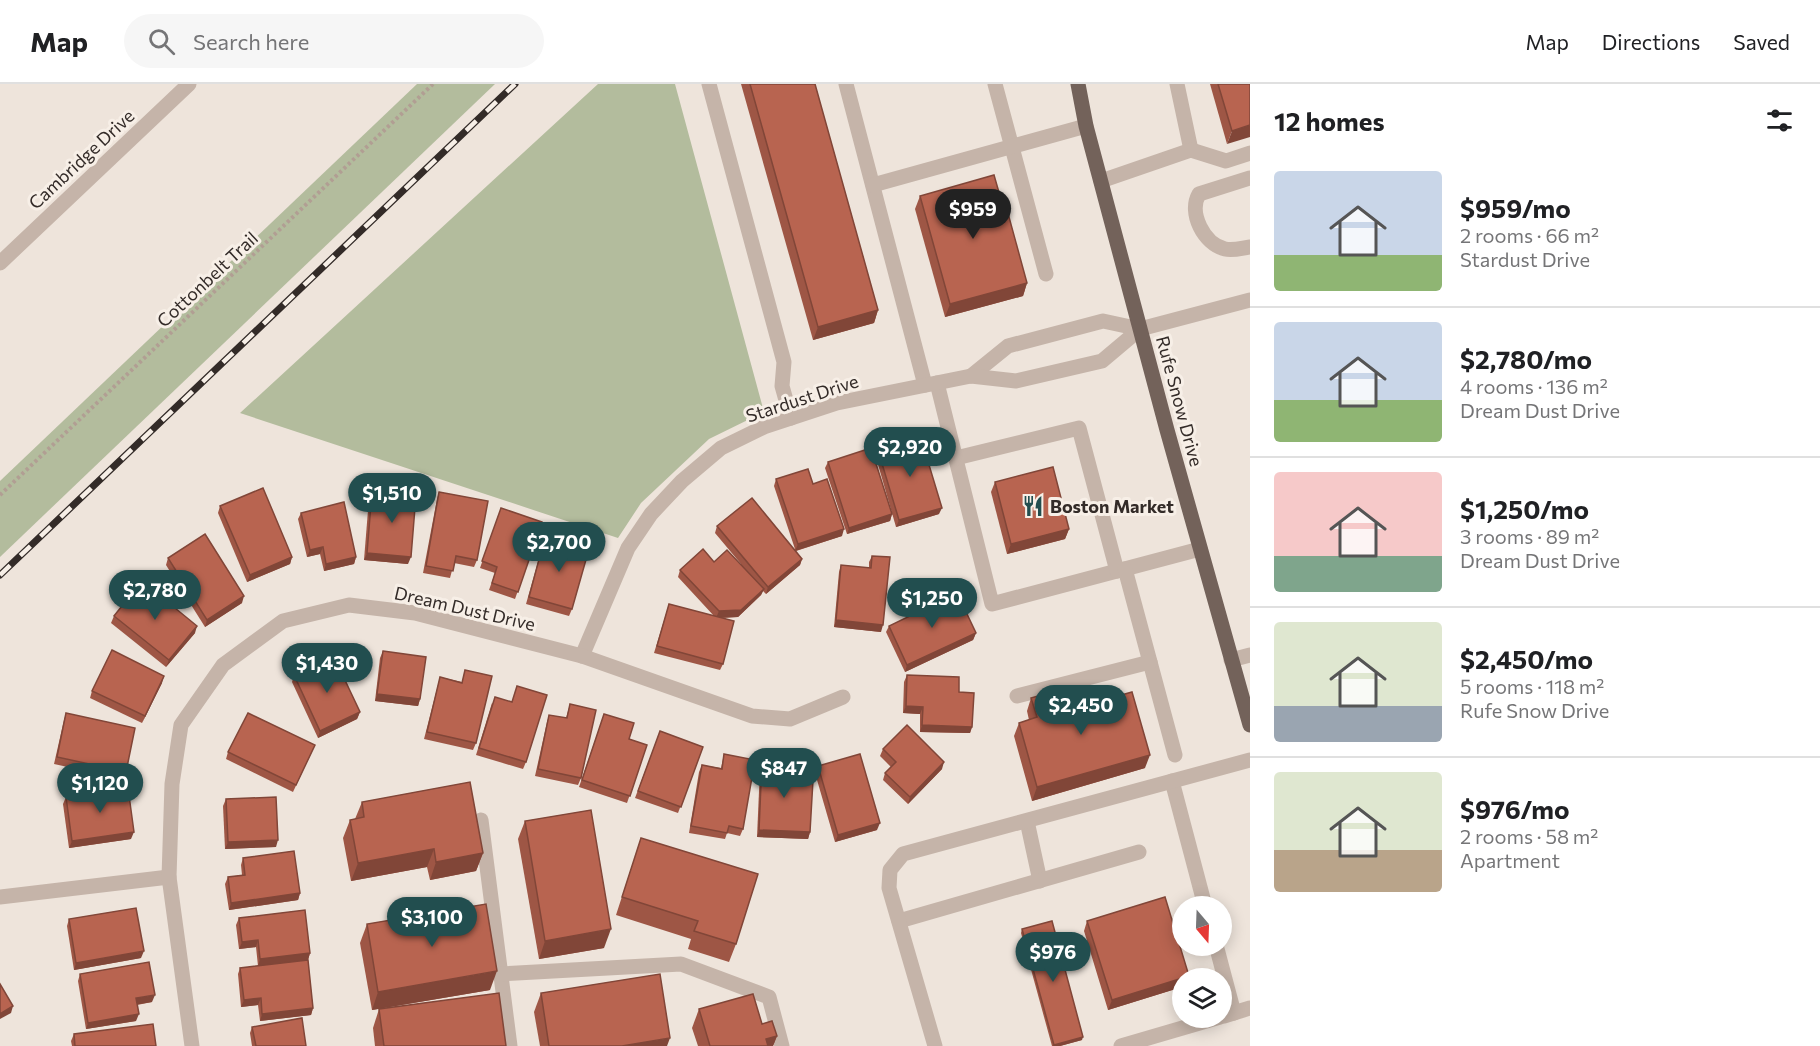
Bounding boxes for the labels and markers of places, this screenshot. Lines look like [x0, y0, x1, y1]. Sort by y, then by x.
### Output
pin: $959 [937, 189, 1009, 240]
pin: $2,920 [861, 427, 959, 478]
pin: $1,510 [343, 473, 441, 524]
restaurant icon: Boston Market [1021, 494, 1045, 518]
place label: Boston Market [1050, 495, 1174, 517]
pin: $2,700 [510, 522, 608, 573]
pin: $2,780 [106, 570, 204, 621]
pin: $1,250 [883, 578, 981, 629]
pin: $1,430 [278, 643, 376, 694]
pin: $2,450 [1032, 685, 1130, 736]
pin: $847 [748, 748, 820, 799]
pin: $1,120 [51, 763, 149, 814]
pin: $3,100 [383, 897, 481, 948]
pin: $976 [1017, 932, 1089, 983]

